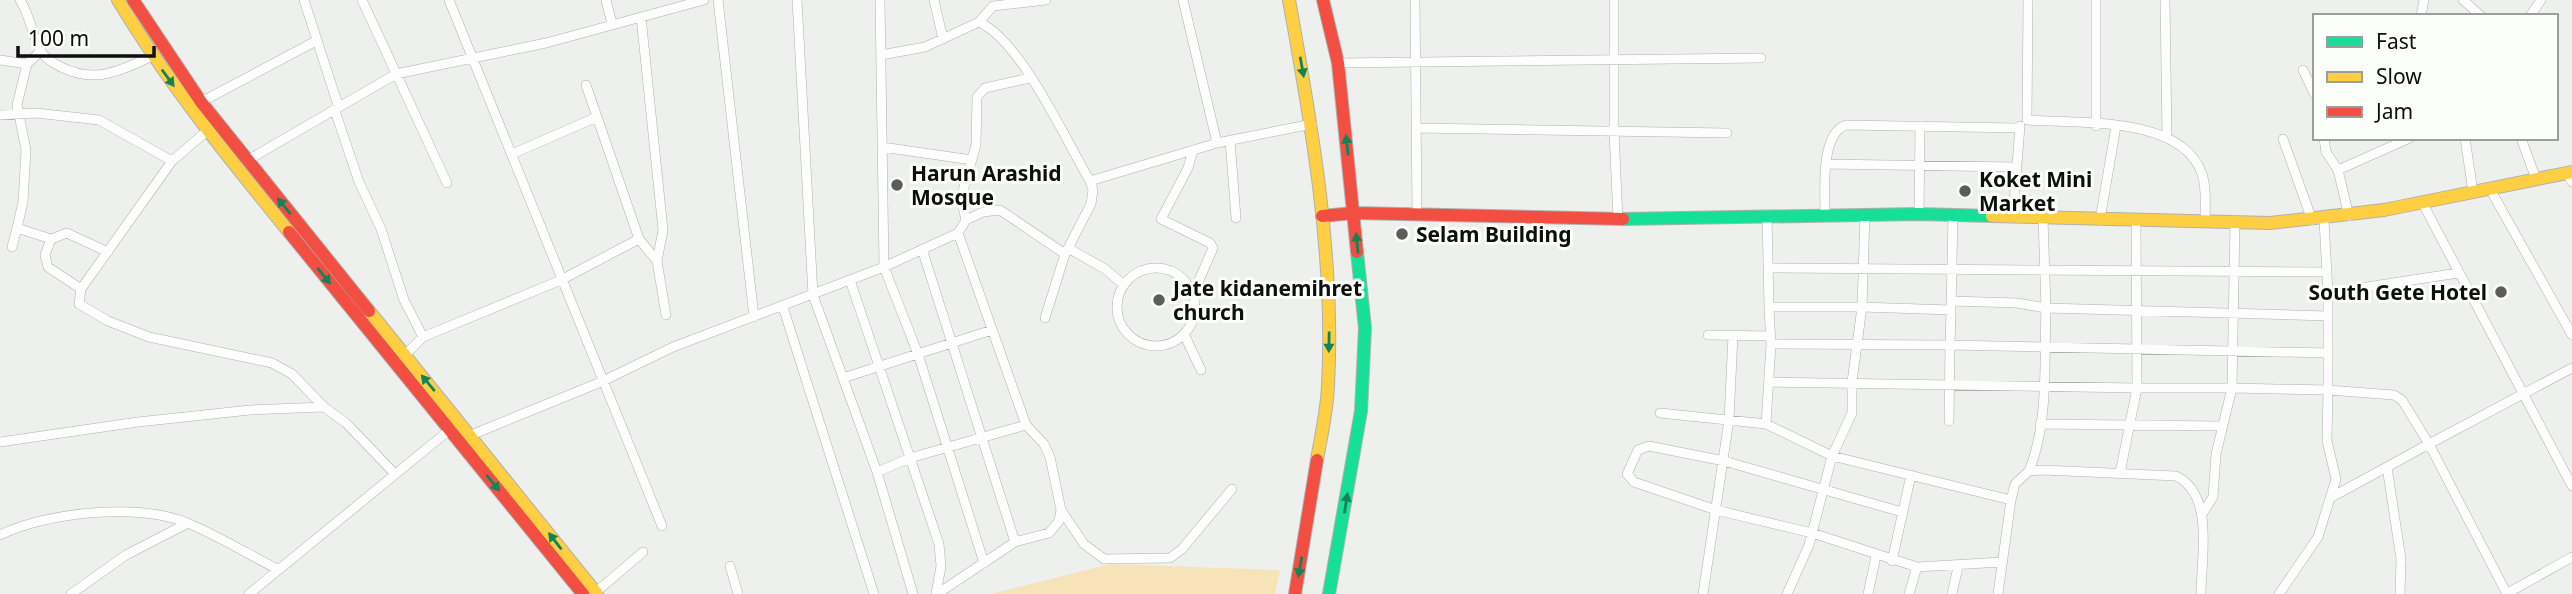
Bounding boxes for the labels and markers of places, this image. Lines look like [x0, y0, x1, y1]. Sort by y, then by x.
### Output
place label: Harun Arashid Mosque [911, 159, 1062, 211]
place label: Koket Mini Market [1979, 165, 2092, 217]
marker: Harun Arashid Mosque [889, 177, 905, 193]
marker: Koket Mini Market [1957, 183, 1973, 199]
place label: Selam Building [1416, 220, 1572, 248]
marker: Selam Building [1394, 226, 1410, 242]
place label: Jate kidanemihret church [1171, 274, 1362, 326]
place label: South Gete Hotel [2308, 278, 2487, 306]
marker: South Gete Hotel [2493, 284, 2509, 300]
marker: Jate kidanemihret church [1151, 292, 1167, 308]

